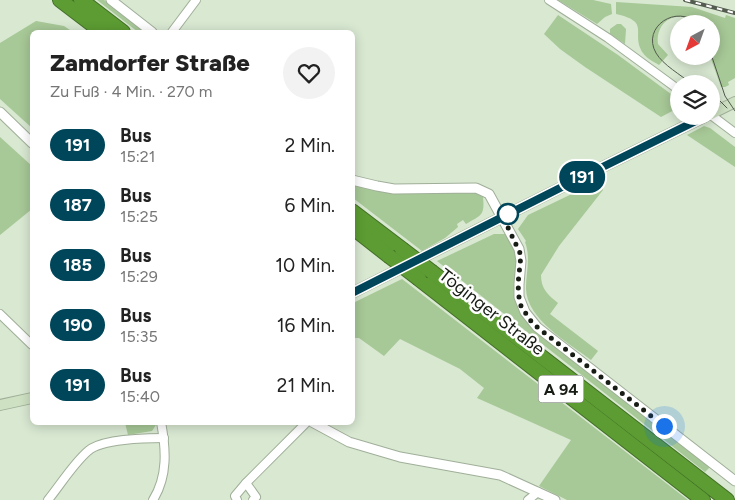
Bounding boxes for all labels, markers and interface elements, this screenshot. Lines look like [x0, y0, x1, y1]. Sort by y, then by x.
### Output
north arrow [670, 15, 720, 65]
map controls [670, 15, 720, 125]
button: heart [283, 47, 335, 99]
text: Zamdorfer Straße [50, 48, 250, 77]
button: layers [670, 75, 720, 125]
text: Zu Fuß · 4 Min. · 270 m [50, 82, 212, 101]
text: Bus [120, 124, 151, 147]
text: 191 [65, 134, 90, 156]
text: 2 Min. [285, 134, 335, 157]
text: 15:21 [120, 147, 155, 166]
line badge: 191 [553, 161, 611, 193]
text: 191 [569, 166, 595, 188]
text: Bus [120, 184, 151, 207]
text: 187 [63, 194, 92, 216]
text: 6 Min. [285, 194, 335, 217]
unlabelled marker [497, 203, 519, 225]
text: 15:25 [120, 207, 158, 226]
text: Bus [120, 244, 151, 267]
text: 185 [63, 254, 92, 276]
text: 10 Min. [275, 254, 335, 277]
street label: Töginger Straße [435, 264, 549, 360]
text: 15:29 [120, 267, 158, 286]
text: Bus [120, 304, 151, 327]
text: 190 [63, 314, 92, 336]
text: 16 Min. [277, 314, 335, 337]
text: 15:35 [120, 327, 158, 346]
text: Bus [120, 364, 151, 387]
text: 191 [65, 374, 90, 396]
text: 21 Min. [277, 374, 335, 397]
road number: A 94 [538, 376, 584, 402]
text: 15:40 [120, 387, 160, 406]
your location [652, 414, 677, 439]

